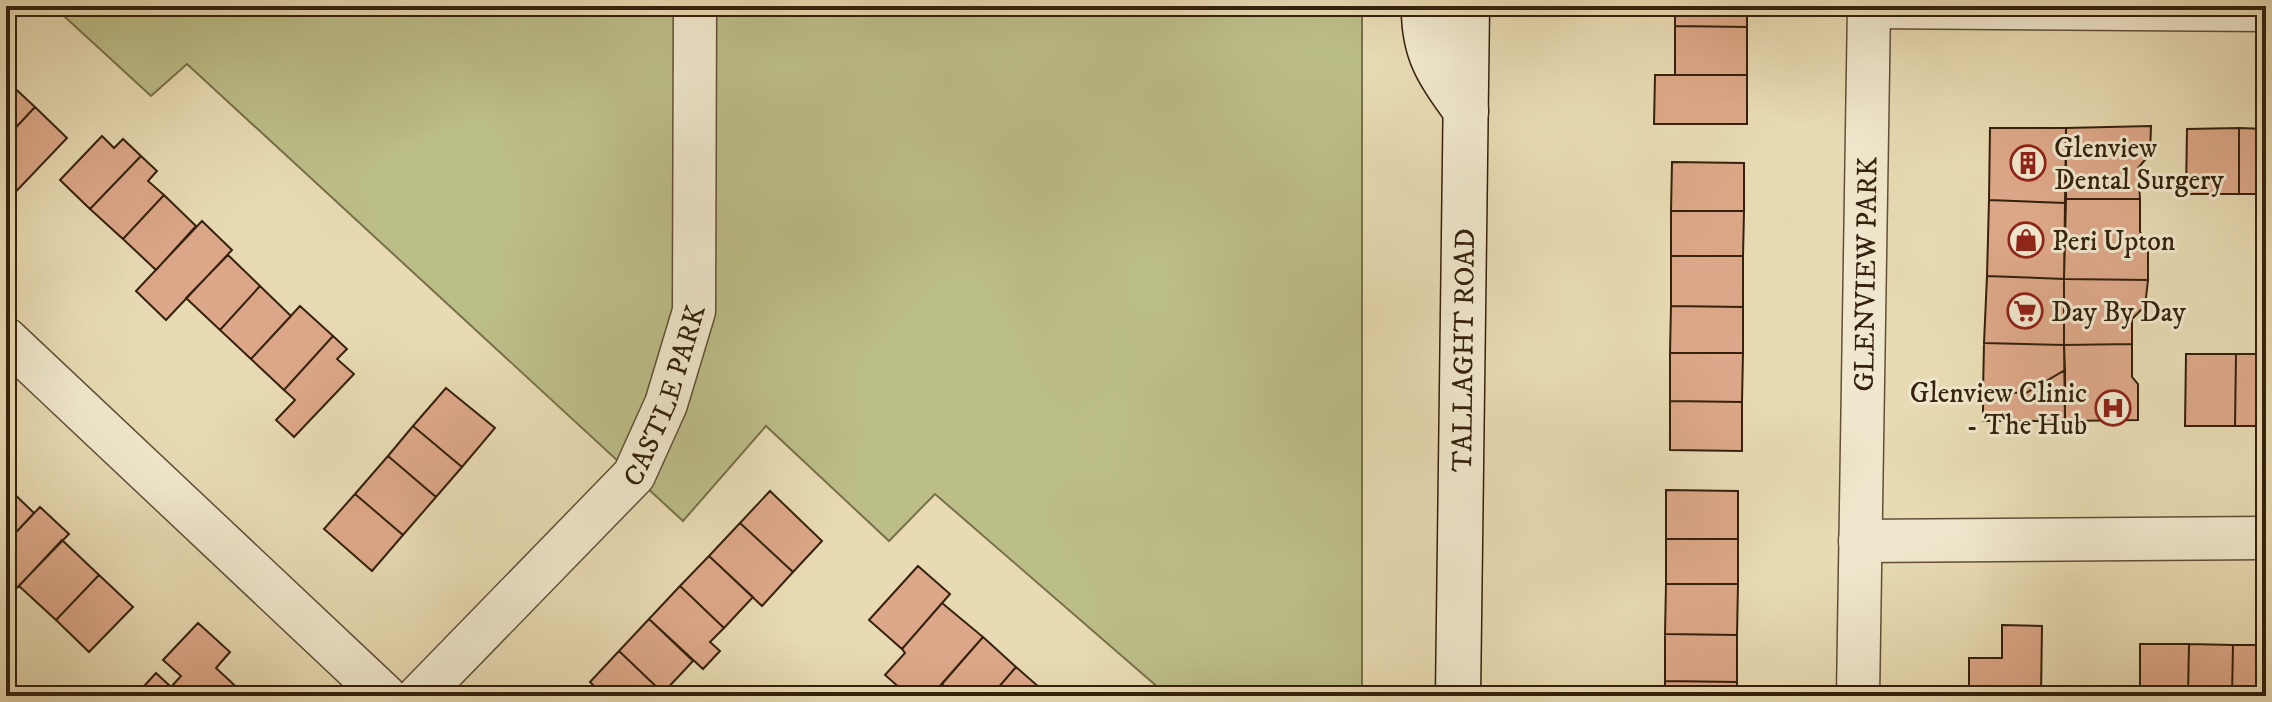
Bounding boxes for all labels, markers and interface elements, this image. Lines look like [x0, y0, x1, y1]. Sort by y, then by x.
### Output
place label: Glenview Dental Surgery [2054, 131, 2224, 198]
building icon: Glenview Dental Surgery [2009, 144, 2047, 182]
street label: GLENVIEW PARK [1847, 156, 1886, 392]
shop icon: Peri Upton [2007, 221, 2045, 259]
place label: Peri Upton [2052, 224, 2176, 259]
street label: TALLAGHT ROAD [1445, 228, 1483, 472]
supermarket icon: Day By Day [2006, 292, 2044, 330]
place label: Day By Day [2051, 295, 2187, 330]
street label: CASTLE PARK [616, 301, 714, 495]
place label: Glenview Clinic - The Hub [1910, 376, 2087, 443]
hospital icon: Glenview Clinic - The Hub [2094, 389, 2132, 427]

